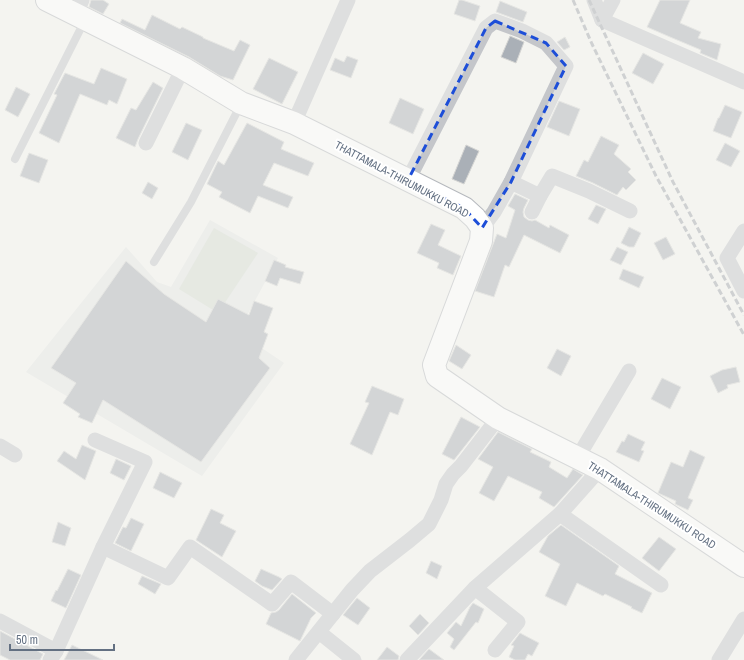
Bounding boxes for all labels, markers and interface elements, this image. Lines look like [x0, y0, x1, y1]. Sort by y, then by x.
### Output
street label: THATTAMALA-THIRUMUKKU ROAD [332, 138, 472, 220]
street label: THATTAMALA-THIRUMUKKU ROAD [585, 458, 719, 552]
scale bar [10, 626, 114, 652]
text: 50 m [16, 632, 38, 648]

